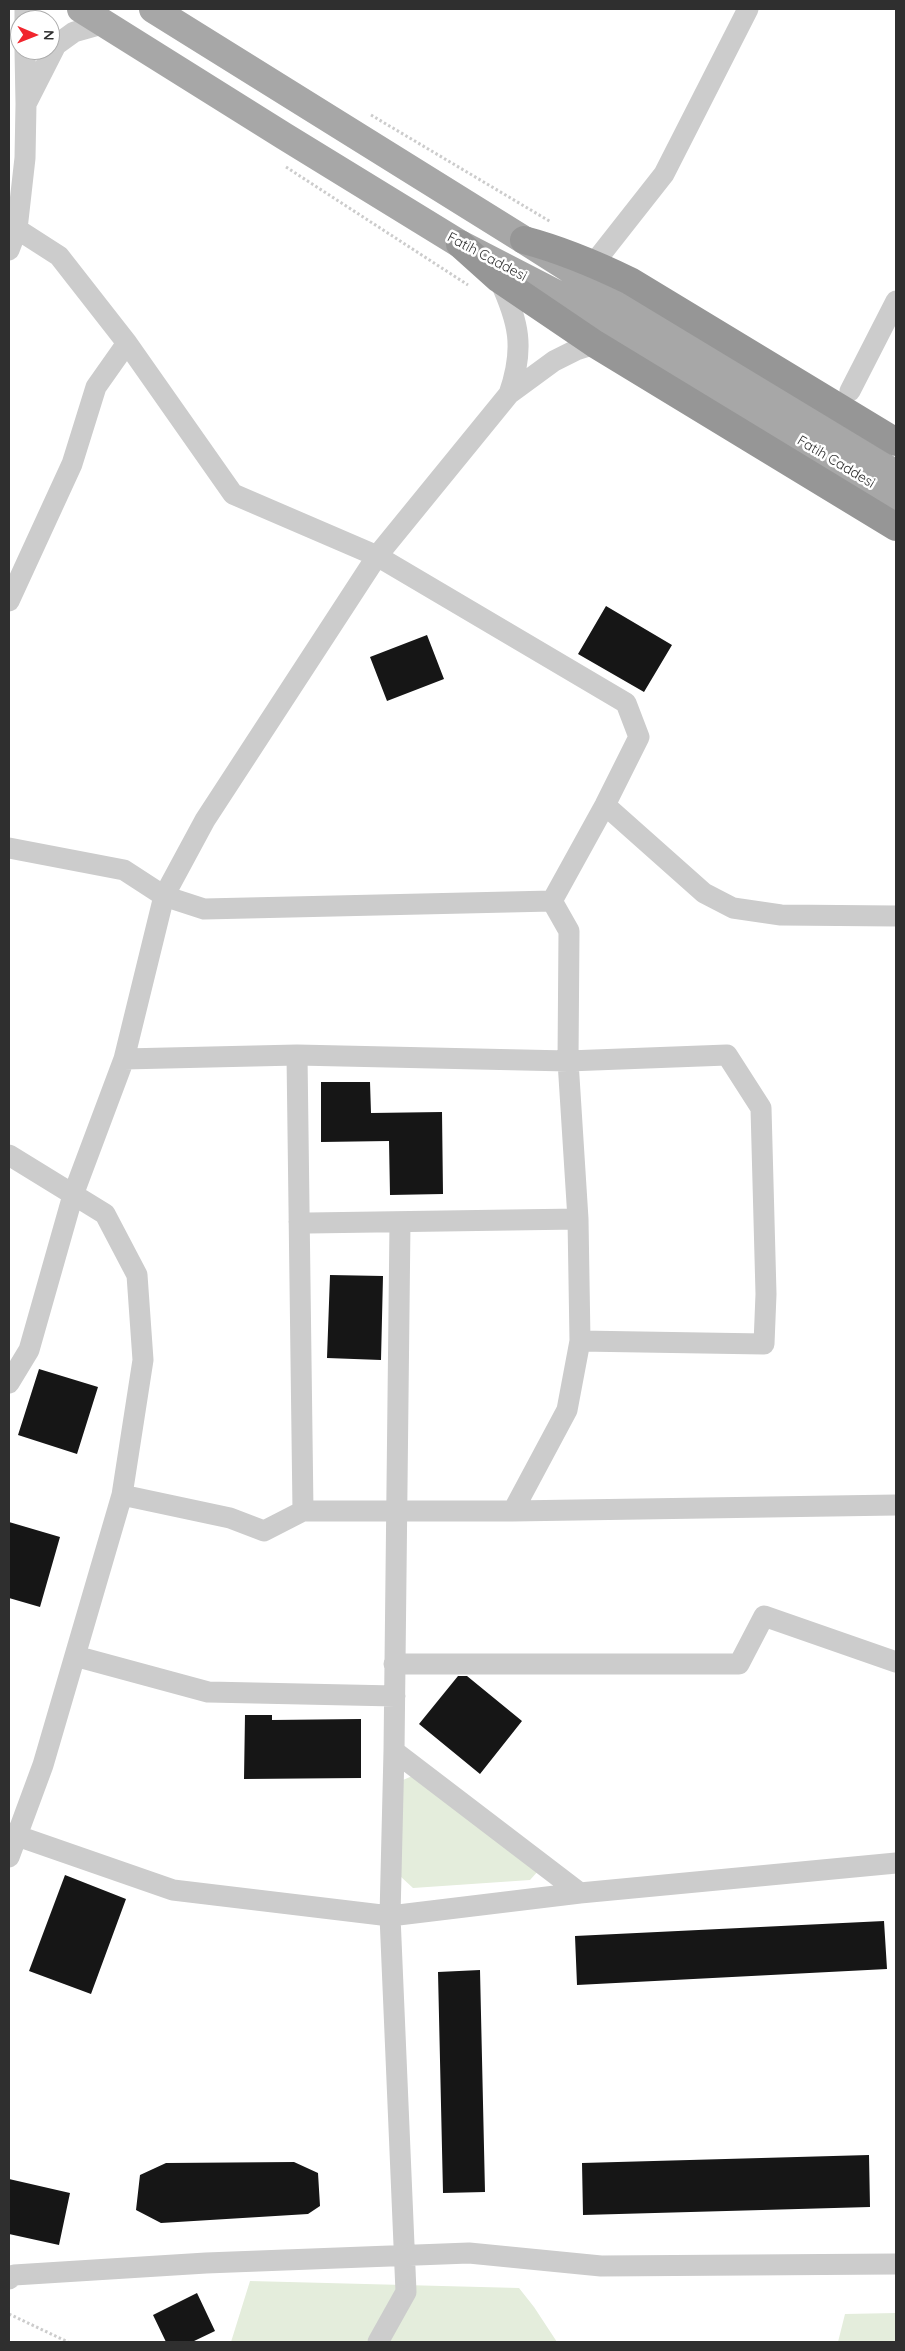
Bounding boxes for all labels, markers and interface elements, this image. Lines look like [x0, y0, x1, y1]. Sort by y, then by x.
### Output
north arrow [10, 10, 60, 60]
text: N [40, 30, 58, 41]
street label: Fatih Caddesi [444, 229, 530, 285]
street label: Fatih Caddesi [794, 432, 878, 492]

